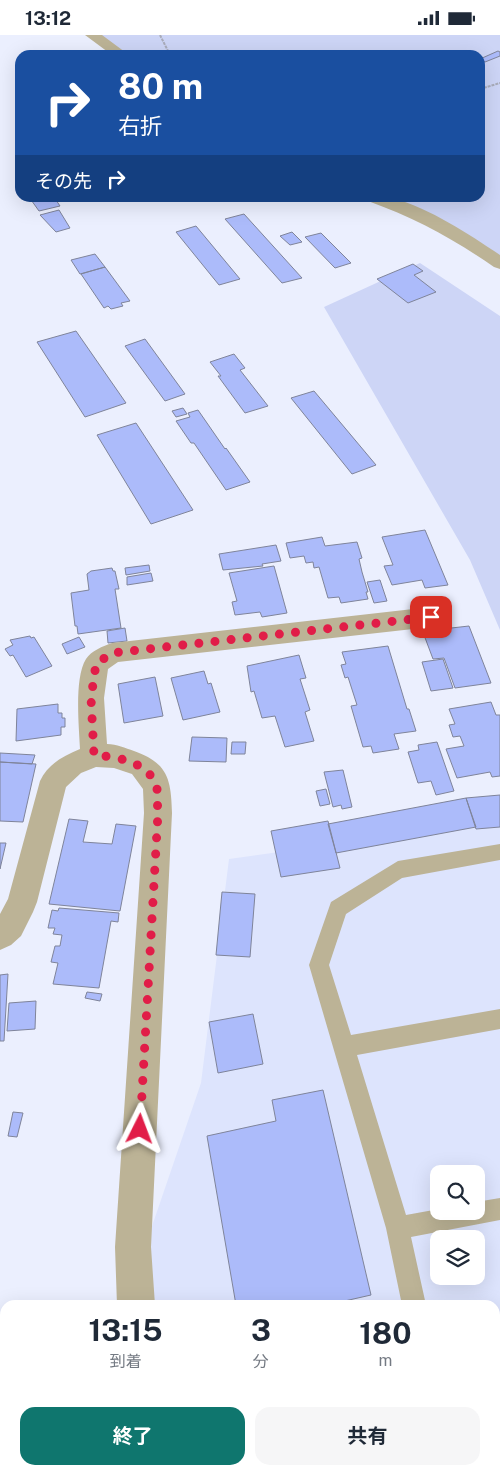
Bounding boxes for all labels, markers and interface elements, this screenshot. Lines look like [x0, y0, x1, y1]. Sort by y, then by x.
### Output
text: 13:12 [25, 7, 71, 29]
text: 80 m [118, 66, 203, 107]
icon: right [35, 70, 100, 135]
text: 右折 [118, 113, 162, 139]
icon: right [102, 165, 130, 193]
text: その先 [35, 170, 92, 192]
pin [410, 596, 452, 638]
icon: arrive [417, 603, 445, 631]
position arrow [113, 1102, 165, 1154]
map controls [430, 1165, 485, 1285]
button: search [430, 1165, 485, 1220]
button: layers [430, 1230, 485, 1285]
text: 13:15 [88, 1312, 162, 1348]
text: 3 [251, 1312, 271, 1348]
text: 180 [359, 1315, 412, 1351]
text: m [378, 1351, 392, 1370]
text: 到着 [109, 1352, 141, 1371]
text: 分 [253, 1352, 269, 1371]
button: 終了 [20, 1407, 245, 1465]
button: 共有 [255, 1407, 480, 1465]

